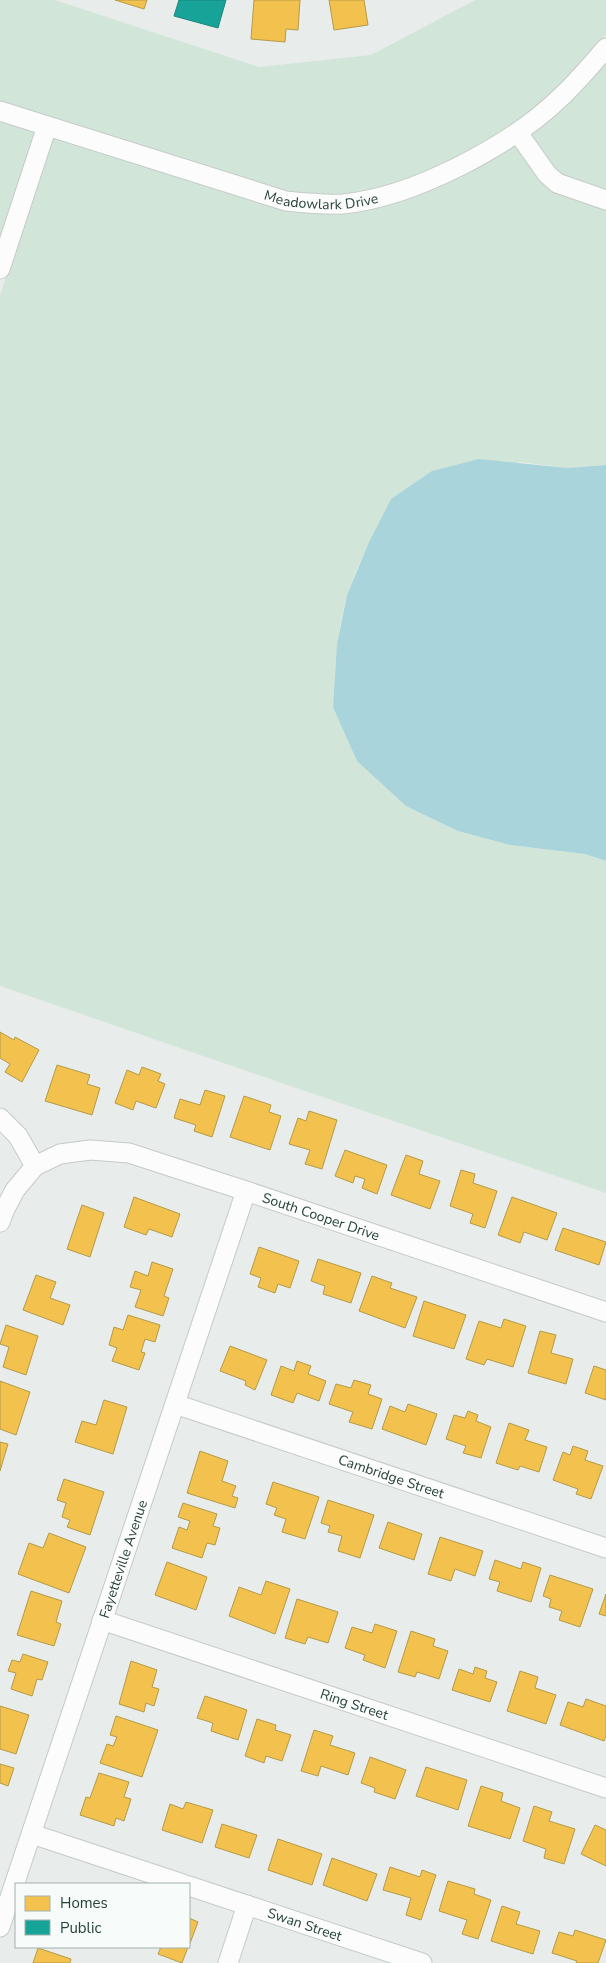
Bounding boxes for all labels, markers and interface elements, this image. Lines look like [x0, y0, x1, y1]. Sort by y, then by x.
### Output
street label: Meadowlark Drive [262, 185, 380, 214]
street label: South Cooper Drive [260, 1188, 382, 1245]
street label: Cambridge Street [336, 1450, 447, 1503]
street label: Fayetteville Avenue [94, 1497, 152, 1621]
street label: Ring Street [318, 1684, 391, 1724]
legend [15, 1883, 190, 1948]
text: Homes [60, 1893, 108, 1913]
street label: Swan Street [265, 1903, 345, 1945]
text: Public [60, 1918, 101, 1938]

